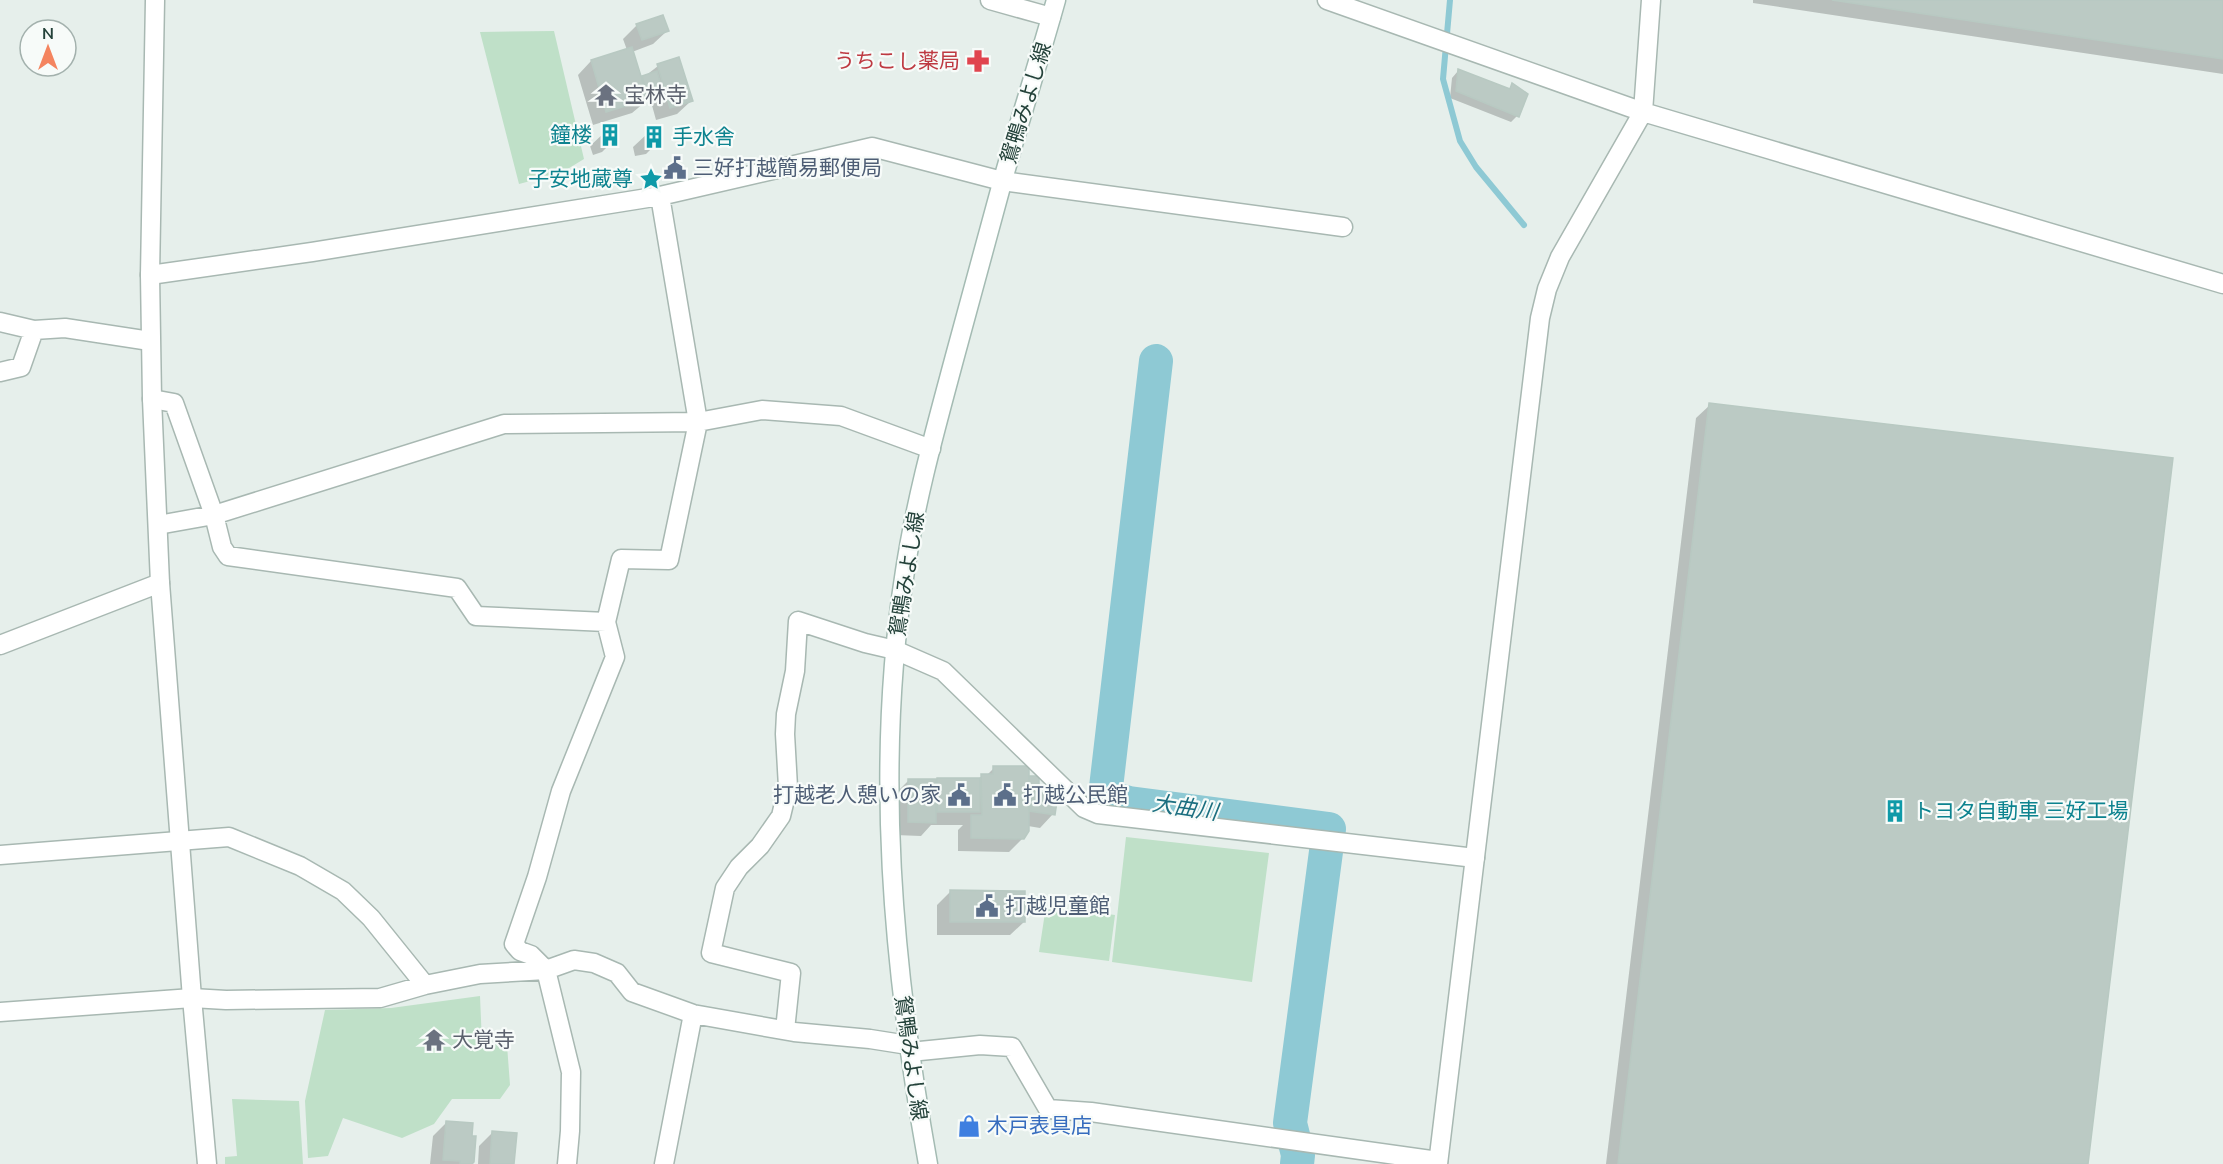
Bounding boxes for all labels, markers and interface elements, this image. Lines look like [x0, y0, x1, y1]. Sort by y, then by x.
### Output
north arrow [18, 18, 78, 78]
text: N [42, 23, 54, 45]
street label: 鴛鴨みよし線 [994, 39, 1058, 167]
place label: うちこし薬局 [834, 47, 960, 75]
pharmacy icon: うちこし薬局 [965, 48, 991, 74]
place label: 宝林寺 [624, 81, 687, 109]
temple icon: 宝林寺 [593, 82, 619, 108]
place label: 鐘楼 [550, 121, 592, 149]
building icon: 鐘楼 [597, 122, 623, 148]
place label: 手水舎 [672, 123, 735, 151]
building icon: 手水舎 [641, 124, 667, 150]
place label: 三好打越簡易郵便局 [693, 154, 882, 182]
public building icon: 三好打越簡易郵便局 [662, 155, 688, 181]
place label: 子安地蔵尊 [528, 165, 633, 193]
place icon: 子安地蔵尊 [638, 166, 664, 192]
street label: 鴛鴨みよし線 [883, 510, 931, 638]
place label: 打越老人憩いの家 [773, 781, 941, 809]
place label: 打越公民館 [1023, 781, 1128, 809]
public building icon: 打越老人憩いの家 [946, 782, 972, 808]
public building icon: 打越公民館 [992, 782, 1018, 808]
water label: 大曲川 [1150, 789, 1222, 828]
place label: トヨタ自動車 三好工場 [1913, 797, 2128, 825]
building icon: トヨタ自動車 三好工場 [1882, 798, 1908, 824]
place label: 打越児童館 [1005, 892, 1110, 920]
public building icon: 打越児童館 [974, 893, 1000, 919]
street label: 鴛鴨みよし線 [888, 994, 934, 1122]
place label: 大覚寺 [452, 1026, 515, 1054]
temple icon: 大覚寺 [421, 1027, 447, 1053]
place label: 木戸表具店 [987, 1112, 1092, 1140]
shop icon: 木戸表具店 [956, 1113, 982, 1139]

